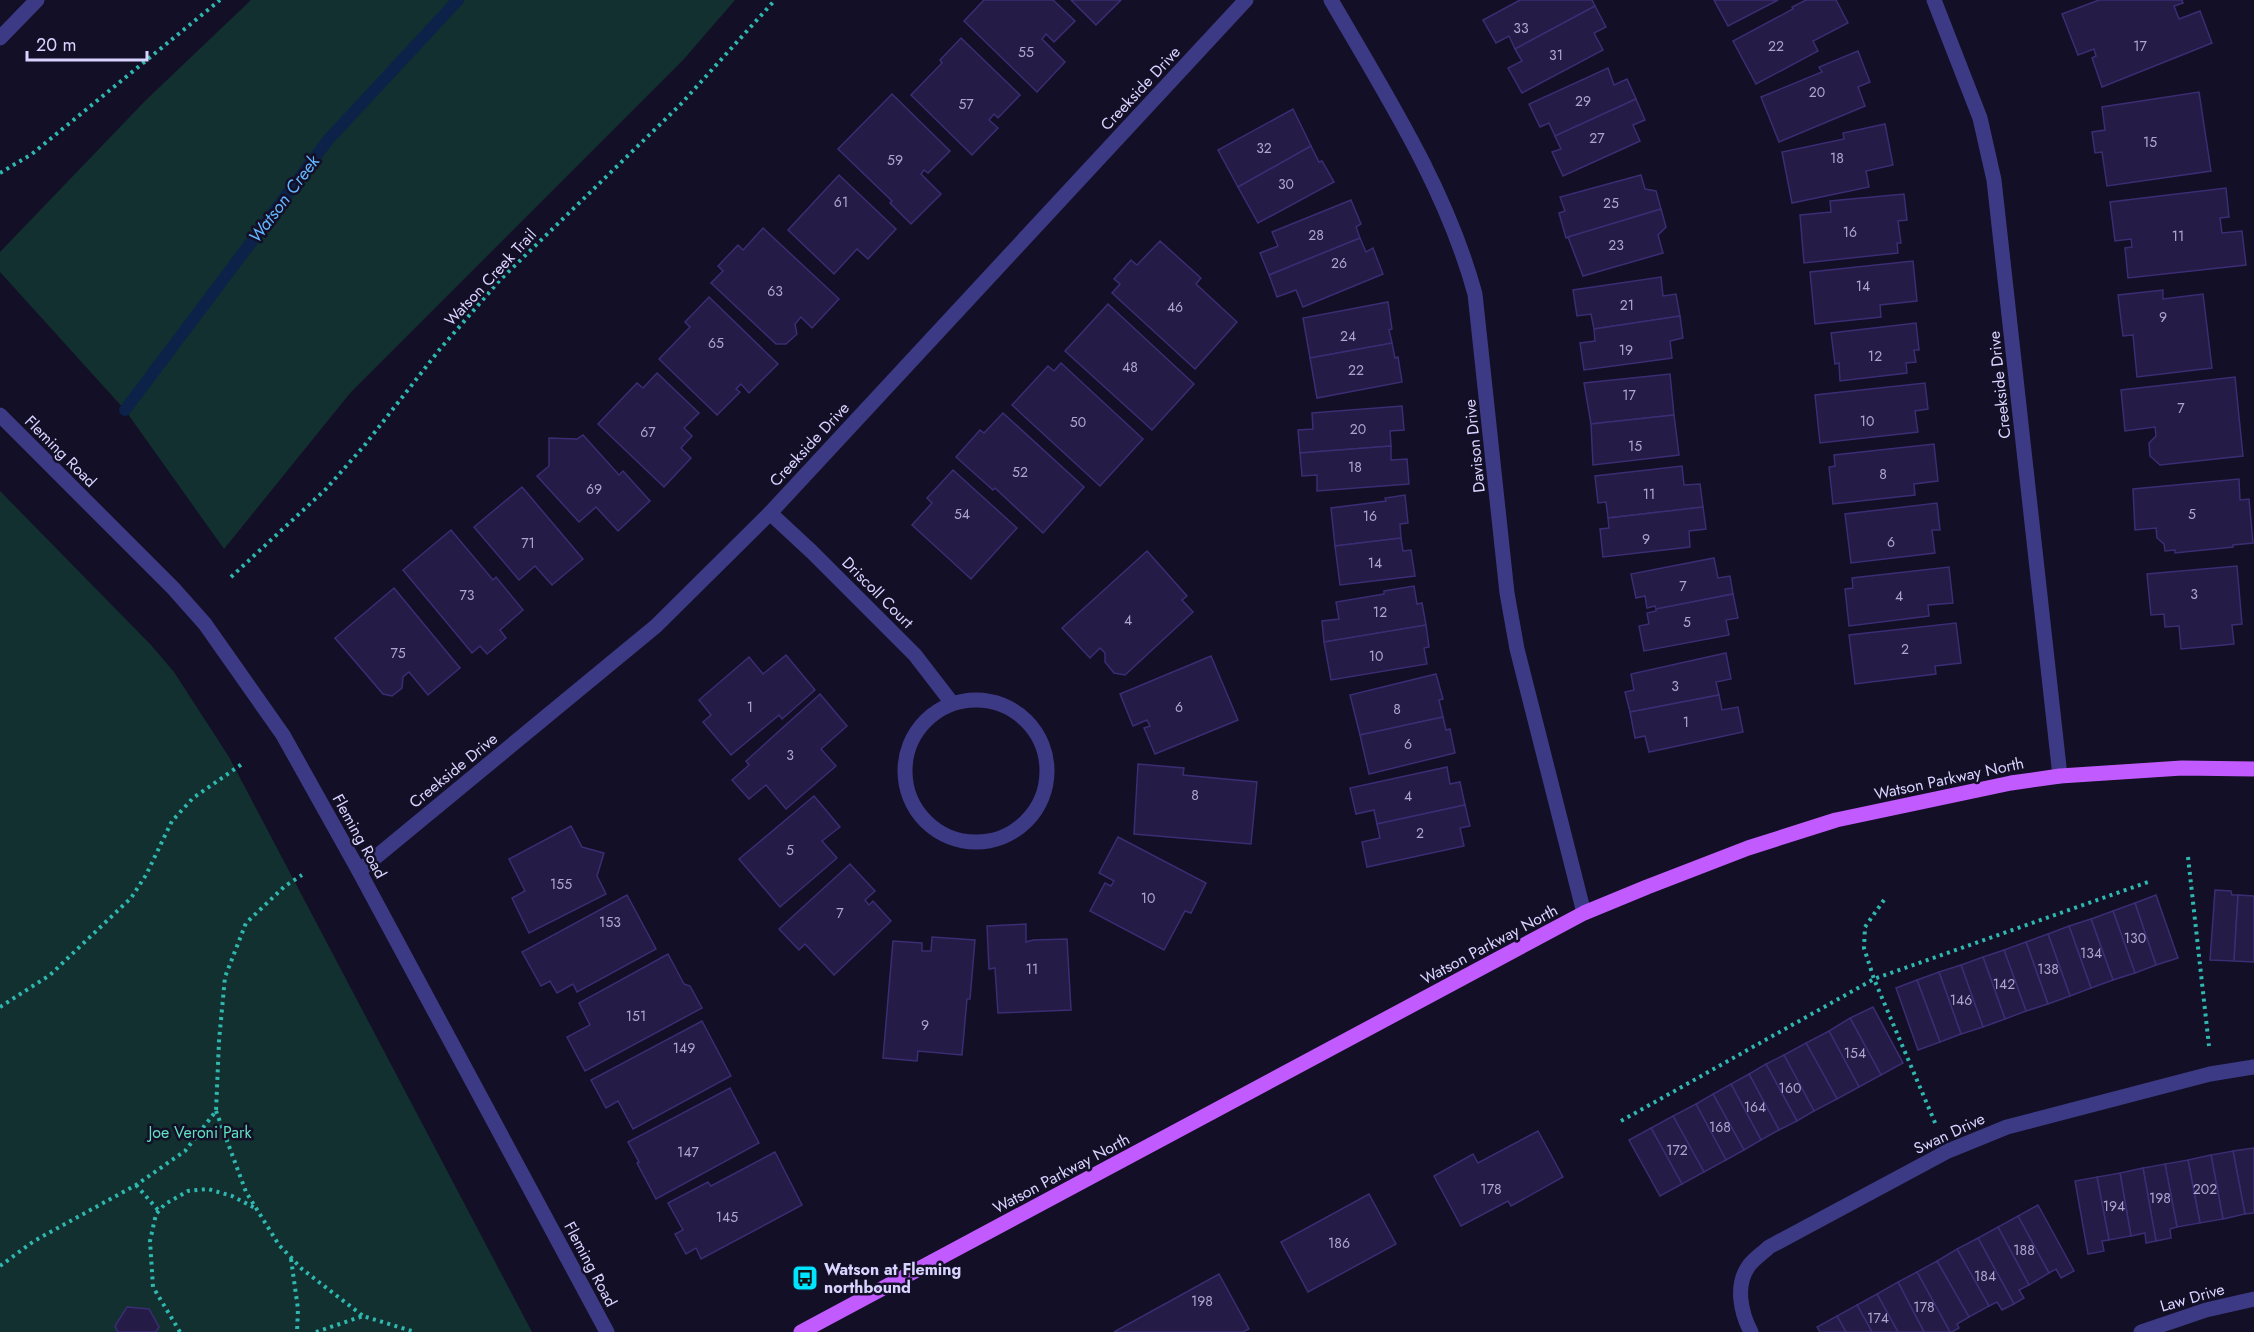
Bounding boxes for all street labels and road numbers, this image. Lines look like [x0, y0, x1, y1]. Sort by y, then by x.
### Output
street label: Creekside Drive [1095, 41, 1186, 136]
street label: Watson Creek Trail [439, 223, 542, 331]
street label: Creekside Drive [1982, 330, 2017, 440]
street label: Creekside Drive [764, 397, 855, 492]
street label: Davison Drive [1458, 398, 1491, 494]
street label: Fleming Road [19, 410, 102, 493]
street label: Driscoll Court [837, 551, 919, 633]
street label: Creekside Drive [404, 727, 503, 813]
street label: Watson Parkway North [1872, 751, 2026, 806]
street label: Fleming Road [327, 790, 392, 883]
street label: Watson Parkway North [1417, 899, 1562, 990]
street label: Swan Drive [1910, 1107, 1989, 1160]
street label: Watson Parkway North [989, 1128, 1134, 1219]
street label: Fleming Road [558, 1218, 623, 1311]
street label: Law Drive [2157, 1277, 2227, 1318]

